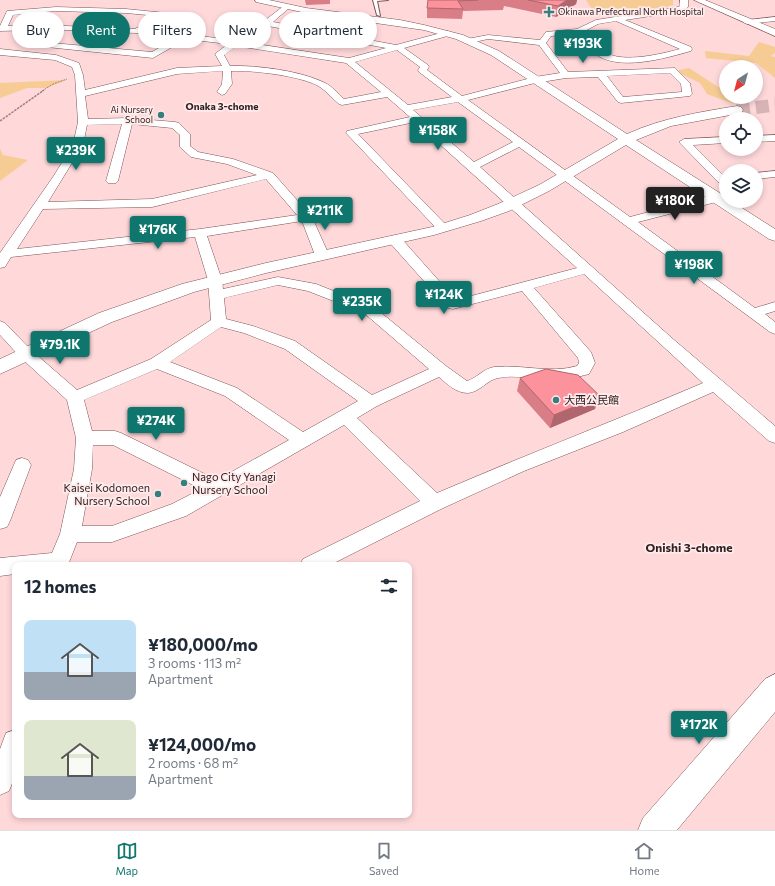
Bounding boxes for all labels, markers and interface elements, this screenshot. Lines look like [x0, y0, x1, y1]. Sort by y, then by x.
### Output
marker: Okinawa Prefectural North Hospital [543, 6, 555, 18]
place label: Okinawa Prefectural North Hospital [558, 6, 704, 17]
chip: Buy [12, 12, 64, 48]
chip: Rent [72, 12, 130, 48]
chip: Filters [138, 12, 206, 48]
chip: New [214, 12, 271, 48]
chip: Apartment [279, 12, 377, 48]
pin: ¥193K [555, 30, 611, 64]
text: ¥193K [564, 35, 602, 51]
north arrow [719, 60, 763, 104]
map controls [719, 60, 763, 208]
district label: Onaka 3-chome [186, 100, 258, 112]
place label: Ai Nursery School [110, 104, 153, 125]
marker: Ai Nursery School [156, 110, 166, 120]
button: locate [719, 112, 763, 156]
pin: ¥158K [410, 117, 466, 151]
text: ¥158K [419, 122, 457, 138]
pin: ¥239K [48, 137, 104, 171]
text: ¥239K [56, 142, 96, 158]
button: layers [719, 164, 763, 208]
pin: ¥180K [647, 187, 703, 221]
text: ¥180K [655, 192, 695, 208]
pin: ¥211K [297, 197, 353, 231]
text: ¥211K [307, 202, 343, 218]
pin: ¥176K [130, 216, 186, 250]
text: ¥176K [139, 221, 177, 237]
pin: ¥198K [666, 251, 722, 285]
text: ¥198K [674, 256, 714, 272]
pin: ¥124K [416, 281, 472, 315]
text: ¥124K [425, 286, 463, 302]
pin: ¥235K [334, 288, 390, 322]
text: ¥235K [342, 293, 382, 309]
pin: ¥79.1K [27, 331, 93, 365]
text: ¥79.1K [40, 336, 80, 352]
place label: 大西公民館 [564, 393, 619, 406]
marker: 大西公民館 [551, 395, 561, 405]
pin: ¥274K [128, 407, 184, 441]
text: ¥274K [136, 412, 176, 428]
place label: Nago City Yanagi Nursery School [192, 470, 276, 496]
marker: Nago City Yanagi Nursery School [179, 478, 189, 488]
place label: Kaisei Kodomoen Nursery School [64, 481, 150, 507]
marker: Kaisei Kodomoen Nursery School [153, 489, 163, 499]
district label: Onishi 3-chome [645, 540, 733, 554]
icon: filters [378, 575, 400, 597]
text: 12 homes [24, 576, 96, 597]
text: ¥180,000/mo [148, 634, 258, 655]
icon: home [56, 636, 104, 684]
text: 3 rooms · 113 m² [148, 655, 241, 671]
text: Apartment [148, 671, 213, 687]
pin: ¥172K [671, 711, 727, 745]
text: ¥172K [680, 716, 718, 732]
text: ¥124,000/mo [148, 734, 256, 755]
icon: home [56, 736, 104, 784]
text: 2 rooms · 68 m² [148, 755, 238, 771]
text: Apartment [148, 771, 213, 787]
tab: Map [115, 840, 138, 877]
tab: Saved [369, 840, 399, 877]
tab: Home [629, 840, 660, 877]

